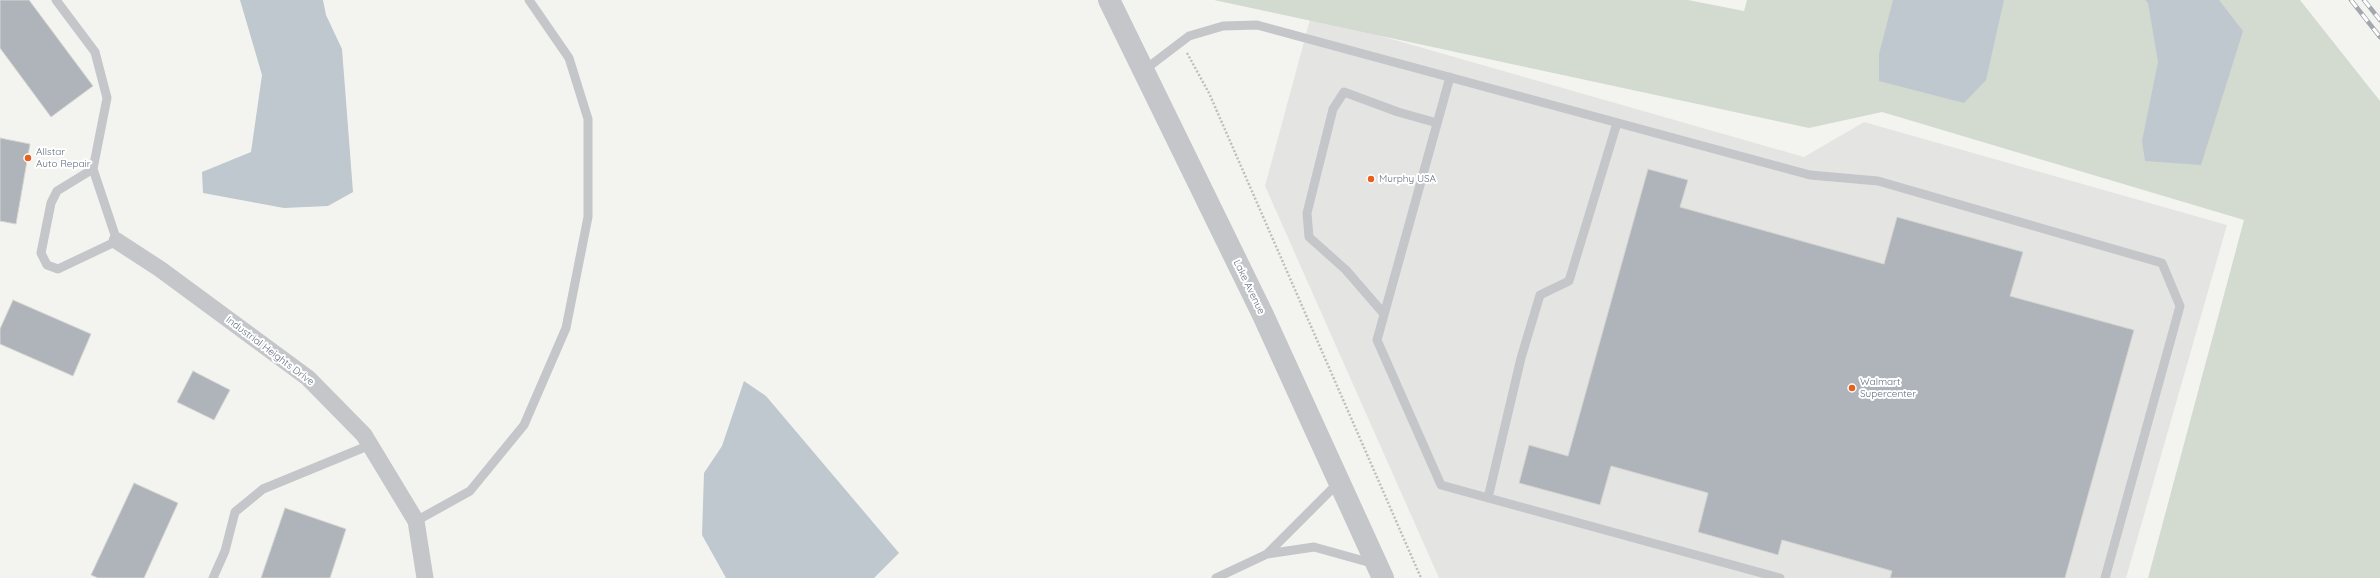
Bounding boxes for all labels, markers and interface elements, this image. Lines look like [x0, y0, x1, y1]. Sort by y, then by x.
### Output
place label: Allstar Auto Repair [36, 146, 91, 170]
marker: Allstar Auto Repair [23, 153, 33, 163]
place label: Murphy USA [1379, 173, 1436, 185]
marker: Murphy USA [1366, 174, 1376, 184]
street label: Lake Avenue [1231, 258, 1267, 316]
street label: Industrial Heights Drive [224, 314, 316, 388]
place label: Walmart Supercenter [1860, 376, 1916, 400]
marker: Walmart Supercenter [1847, 383, 1857, 393]

